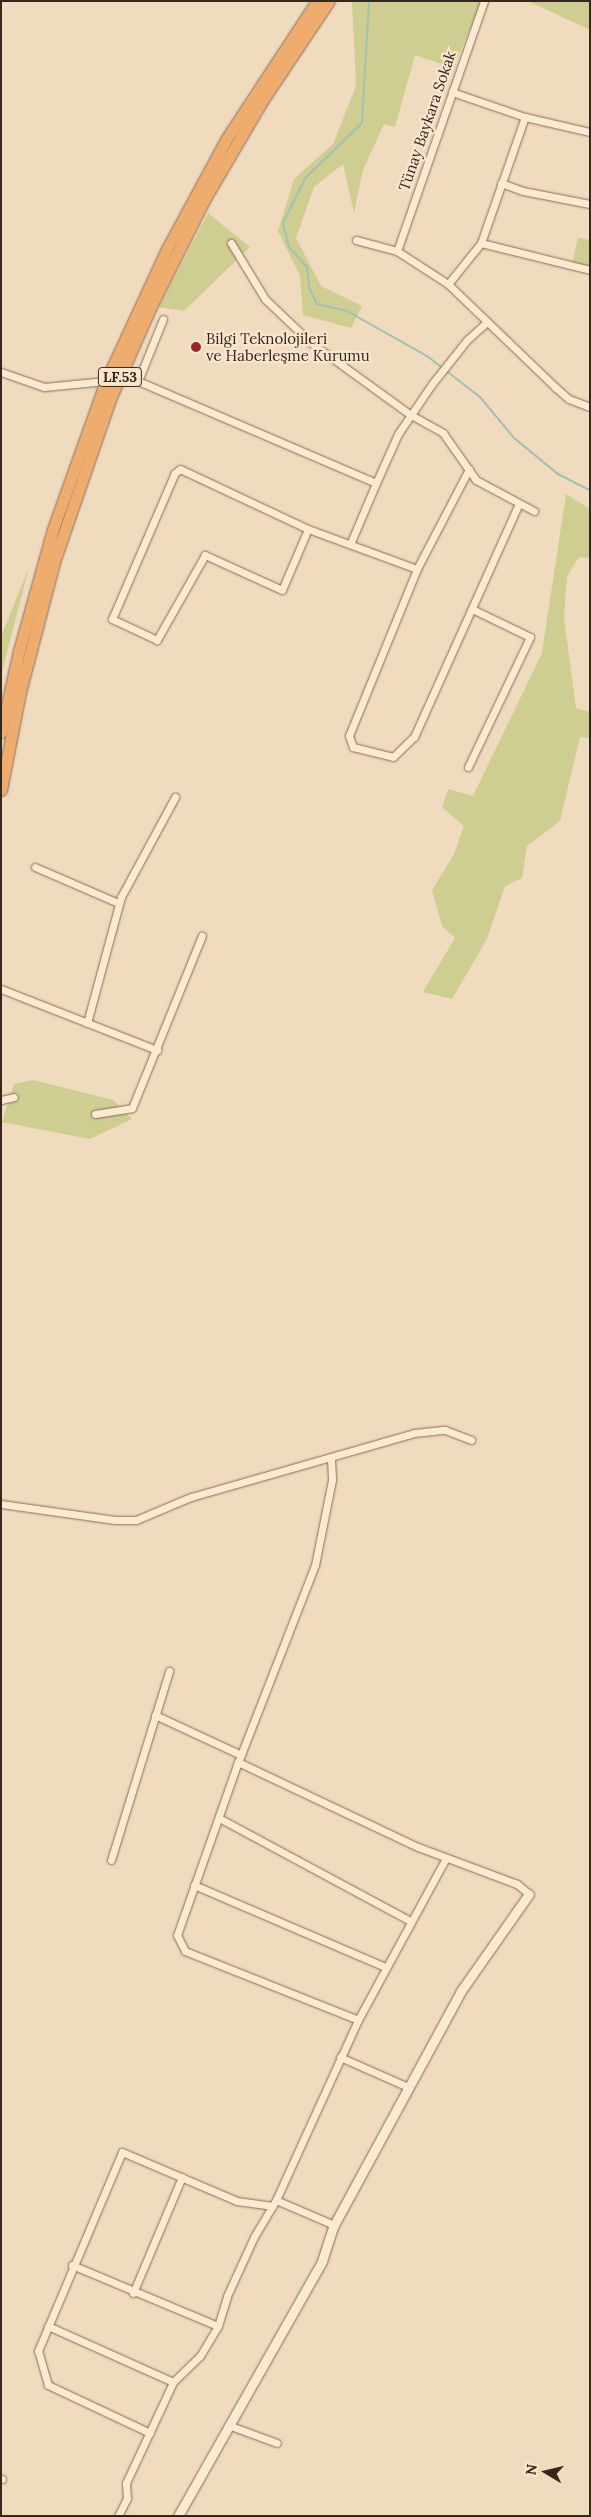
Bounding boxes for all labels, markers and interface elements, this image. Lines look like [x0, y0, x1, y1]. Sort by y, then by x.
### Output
street label: Tünay Baykara Sokak [395, 49, 459, 193]
place label: Bilgi Teknolojileri ve Haberleşme Kurumu [206, 329, 370, 364]
marker: Bilgi Teknolojileri ve Haberleşme Kurumu [190, 341, 202, 353]
road number: LF.53 [98, 366, 142, 388]
north arrow [521, 2447, 571, 2497]
text: N [521, 2463, 541, 2476]

